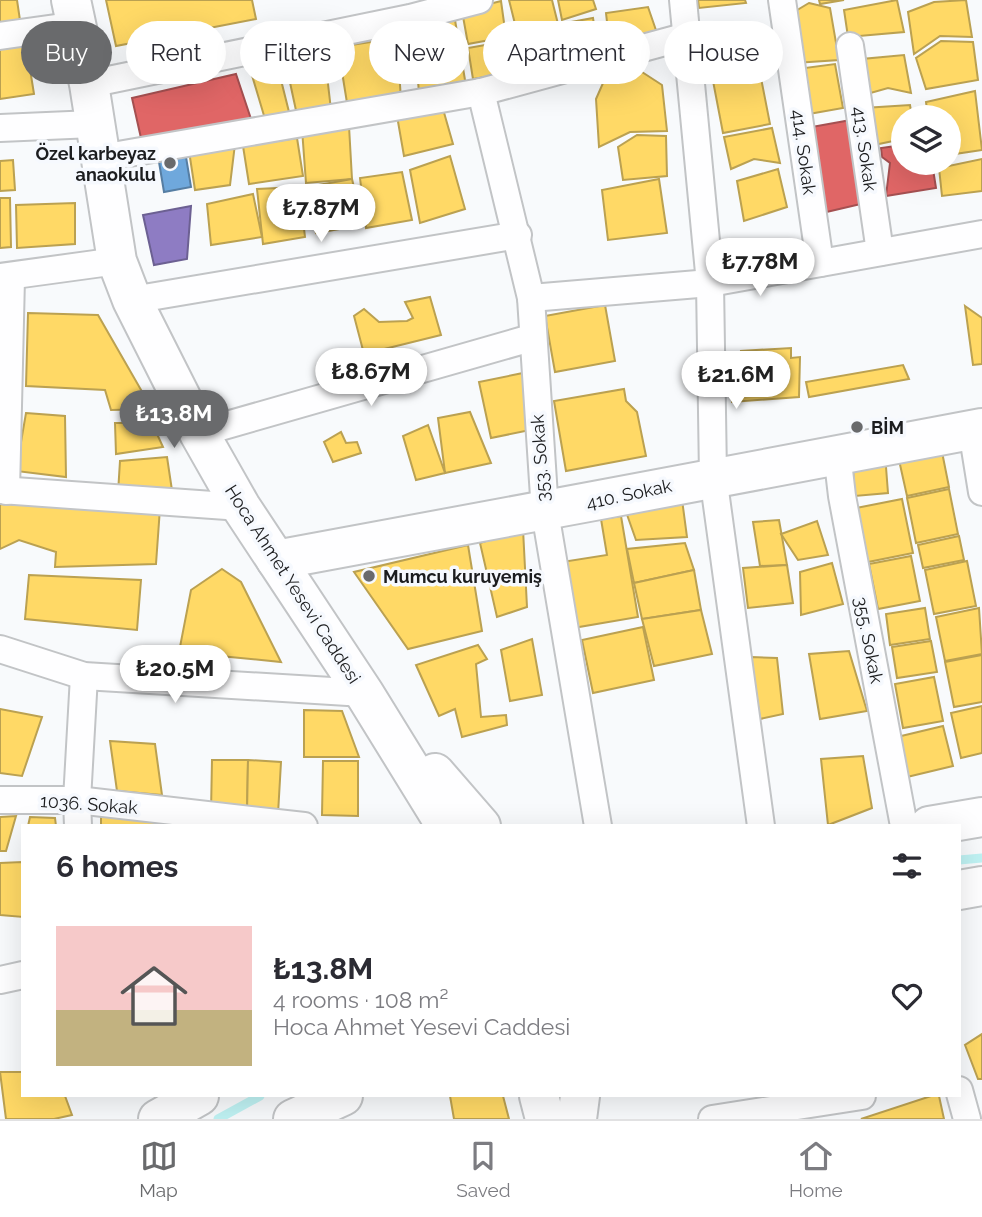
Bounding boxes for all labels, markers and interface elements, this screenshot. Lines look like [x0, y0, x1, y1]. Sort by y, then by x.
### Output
chip: Buy [21, 21, 112, 84]
chip: Rent [126, 21, 226, 84]
chip: Filters [240, 21, 355, 84]
chip: New [369, 21, 469, 84]
chip: Apartment [483, 21, 650, 84]
chip: House [664, 21, 783, 84]
street label: 413. Sokak [849, 105, 881, 193]
map controls [891, 105, 961, 175]
button: layers [891, 105, 961, 175]
street label: 414. Sokak [788, 108, 820, 196]
place label: Özel karbeyaz anaokulu [35, 142, 156, 185]
marker: Özel karbeyaz anaokulu [162, 155, 178, 171]
pin: ₺7.87M [264, 184, 378, 244]
text: ₺7.87M [282, 193, 360, 220]
pin: ₺7.78M [703, 238, 817, 298]
text: ₺7.78M [722, 247, 798, 274]
pin: ₺8.67M [314, 348, 428, 408]
pin: ₺21.6M [679, 352, 793, 411]
text: ₺8.67M [331, 357, 411, 384]
text: ₺21.6M [697, 360, 775, 387]
pin: ₺13.8M [117, 391, 231, 450]
text: ₺13.8M [136, 399, 212, 426]
street label: 353. Sokak [526, 413, 554, 502]
place label: BİM [871, 417, 904, 438]
marker: BİM [849, 419, 865, 435]
street label: 410. Sokak [584, 475, 674, 513]
street label: Hoca Ahmet Yesevi Caddesi [221, 481, 365, 687]
place label: Mumcu kuruyemiş [383, 566, 542, 587]
marker: Mumcu kuruyemiş [361, 568, 377, 584]
street label: 355. Sokak [850, 595, 888, 686]
pin: ₺20.5M [118, 646, 232, 705]
text: ₺20.5M [136, 654, 214, 681]
street label: 1036. Sokak [40, 790, 139, 818]
icon: filters [888, 847, 926, 885]
text: 6 homes [56, 849, 178, 884]
text: ₺13.8M [273, 951, 373, 986]
icon: home [112, 954, 196, 1038]
icon: heart [888, 977, 926, 1015]
text: 4 rooms · 108 m² [273, 986, 448, 1013]
text: Hoca Ahmet Yesevi Caddesi [273, 1013, 570, 1040]
tab: Map [139, 1137, 178, 1201]
tab: Saved [456, 1137, 511, 1201]
tab: Home [789, 1137, 843, 1201]

